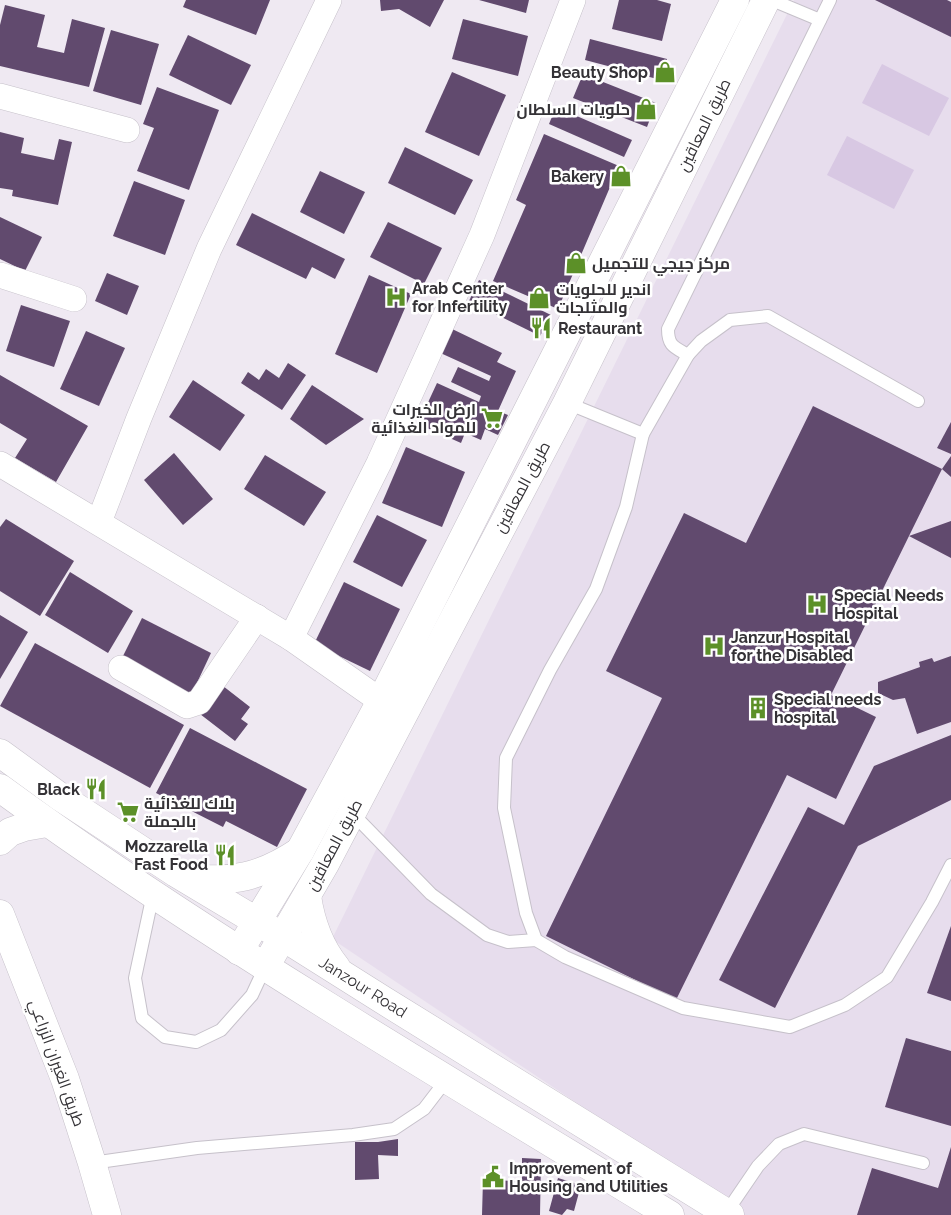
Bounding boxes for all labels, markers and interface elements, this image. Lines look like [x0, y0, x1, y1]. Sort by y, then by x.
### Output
shop icon: Beauty Shop [652, 59, 678, 85]
place label: Beauty Shop [551, 63, 648, 82]
street label: طريق المعاقين [673, 76, 735, 175]
shop icon: حلويات السلطان [633, 96, 659, 122]
place label: حلويات السلطان [516, 100, 630, 119]
shop icon: Bakery [608, 163, 634, 189]
place label: Bakery [551, 167, 604, 186]
shop icon: مركز جيجي للتجميل [563, 250, 589, 276]
place label: مركز جيجي للتجميل [592, 254, 730, 276]
place label: Arab Center for Infertility [412, 279, 507, 316]
place label: اندير للحلويات والمثلجات [556, 280, 651, 317]
hospital icon: Arab Center for Infertility [383, 284, 409, 310]
shop icon: اندير للحلويات والمثلجات [526, 285, 552, 311]
restaurant icon: Restaurant [528, 315, 554, 341]
place label: Restaurant [558, 319, 642, 338]
place label: ارض الخيرات للمواد الغذائية [371, 400, 476, 437]
supermarket icon: ارض الخيرات للمواد الغذائية [479, 405, 505, 431]
street label: طريق المعاقين [490, 438, 555, 536]
place label: Special Needs Hospital [834, 586, 944, 623]
hospital icon: Special Needs Hospital [804, 591, 830, 617]
place label: Janzur Hospital for the Disabled [731, 628, 853, 665]
hospital icon: Janzur Hospital for the Disabled [701, 633, 727, 659]
place label: Special needs hospital [774, 690, 881, 727]
building icon: Special needs hospital [745, 695, 771, 721]
restaurant icon: Black [83, 776, 109, 802]
place label: Black [37, 780, 80, 799]
place label: بلاك للغذائية بالجملة [144, 794, 235, 831]
street label: طريق المعاقين [302, 796, 367, 894]
supermarket icon: بلاك للغذائية بالجملة [115, 799, 141, 825]
place label: Mozzarella Fast Food [125, 837, 208, 874]
restaurant icon: Mozzarella Fast Food [212, 842, 238, 868]
street label: Janzour Road [316, 952, 410, 1022]
street label: طريق الغيران الزراعي [21, 997, 89, 1130]
place label: Improvement of Housing and Utilities [509, 1159, 668, 1196]
public building icon: Improvement of Housing and Utilities [480, 1164, 506, 1190]

